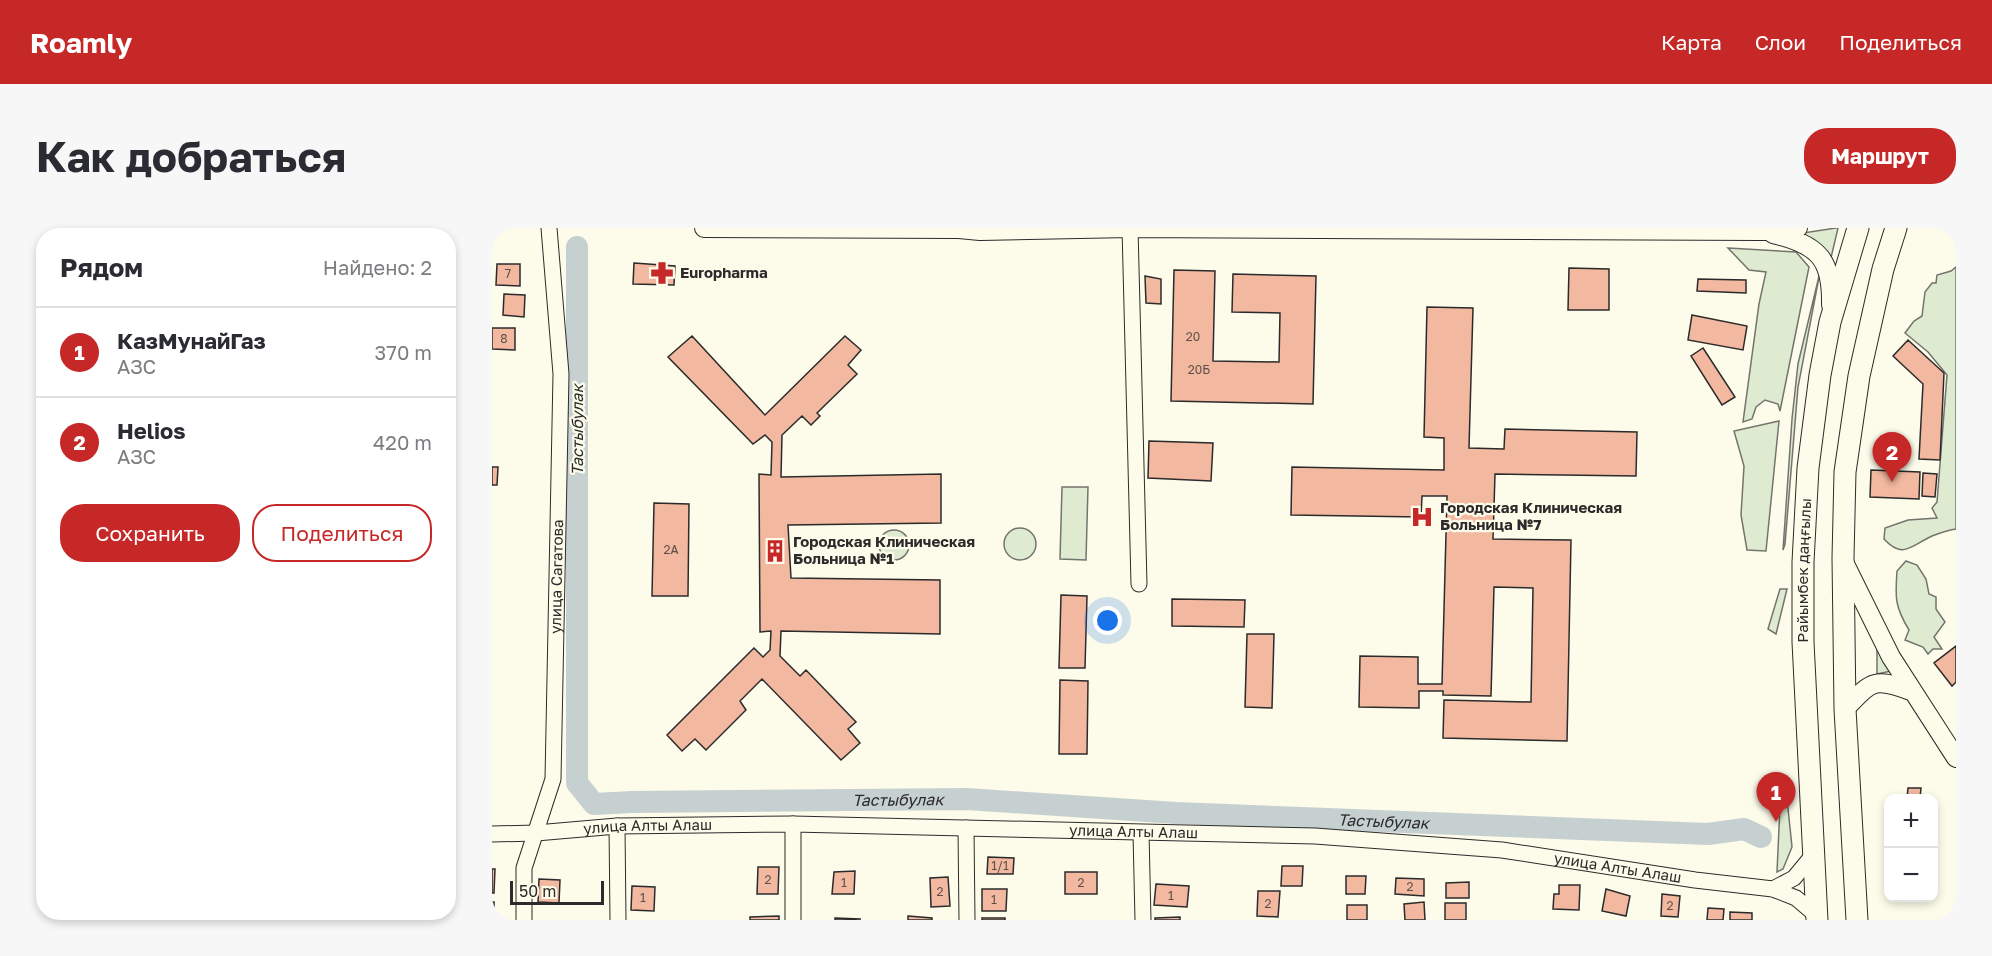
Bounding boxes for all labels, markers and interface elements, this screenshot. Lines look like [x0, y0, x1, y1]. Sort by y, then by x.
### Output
text: Roamly [30, 26, 132, 59]
text: Карта [1661, 29, 1722, 55]
text: Слои [1755, 29, 1806, 55]
text: Поделиться [1839, 29, 1962, 55]
button: Маршрут [1804, 128, 1956, 184]
text: Как добраться [36, 131, 346, 181]
text: Рядом [60, 252, 143, 283]
text: Найдено: 2 [323, 255, 432, 279]
pharmacy icon: Europharma [649, 260, 675, 286]
place label: Europharma [680, 263, 768, 281]
house number: 7 [505, 266, 511, 281]
text: КазМунайГаз [117, 327, 266, 354]
house number: 20 [1186, 329, 1200, 344]
house number: 8 [500, 331, 508, 346]
text: 1 [74, 340, 85, 364]
text: 370 m [375, 340, 432, 364]
text: АЗС [117, 354, 156, 378]
house number: 20Б [1188, 362, 1210, 377]
water label: Тастыбулак [567, 383, 587, 476]
text: Helios [117, 417, 186, 444]
text: 2 [73, 430, 86, 454]
text: 420 m [373, 430, 432, 454]
pin: 2 [1872, 432, 1912, 482]
text: АЗС [117, 444, 156, 468]
place label: Городская Клиническая Больница №7 [1440, 498, 1622, 533]
street label: Райымбек даңғылы [1793, 498, 1814, 643]
button: Сохранить [60, 504, 240, 562]
button: Поделиться [252, 504, 432, 562]
hospital icon: Городская Клиническая Больница №7 [1409, 504, 1435, 530]
street label: улица Сагатова [546, 519, 566, 634]
place label: Городская Клиническая Больница №1 [793, 532, 975, 567]
building icon: Городская Клиническая Больница №1 [762, 538, 788, 564]
house number: 2А [663, 542, 679, 557]
your location [1093, 606, 1122, 635]
pin: 1 [1756, 772, 1796, 822]
water label: Тастыбулак [852, 789, 945, 810]
map controls [1884, 794, 1938, 902]
button: + [1884, 794, 1938, 848]
water label: Тастыбулак [1337, 809, 1431, 833]
street label: улица Алты Алаш [583, 815, 712, 837]
street label: улица Алты Алаш [1069, 820, 1198, 841]
street label: улица Алты Алаш [1553, 848, 1683, 886]
button: − [1884, 848, 1938, 902]
house number: 1/1 [991, 858, 1009, 873]
house number: 2 [765, 872, 772, 887]
house number: 1 [841, 875, 847, 890]
house number: 2 [1078, 875, 1085, 890]
scale bar [510, 878, 604, 906]
house number: 2 [1407, 879, 1414, 894]
text: 50 m [519, 881, 556, 901]
house number: 2 [937, 884, 944, 899]
house number: 1 [1168, 888, 1174, 903]
house number: 1 [640, 890, 646, 905]
house number: 1 [991, 892, 997, 907]
house number: 2 [1265, 896, 1272, 911]
house number: 2 [1667, 898, 1674, 913]

